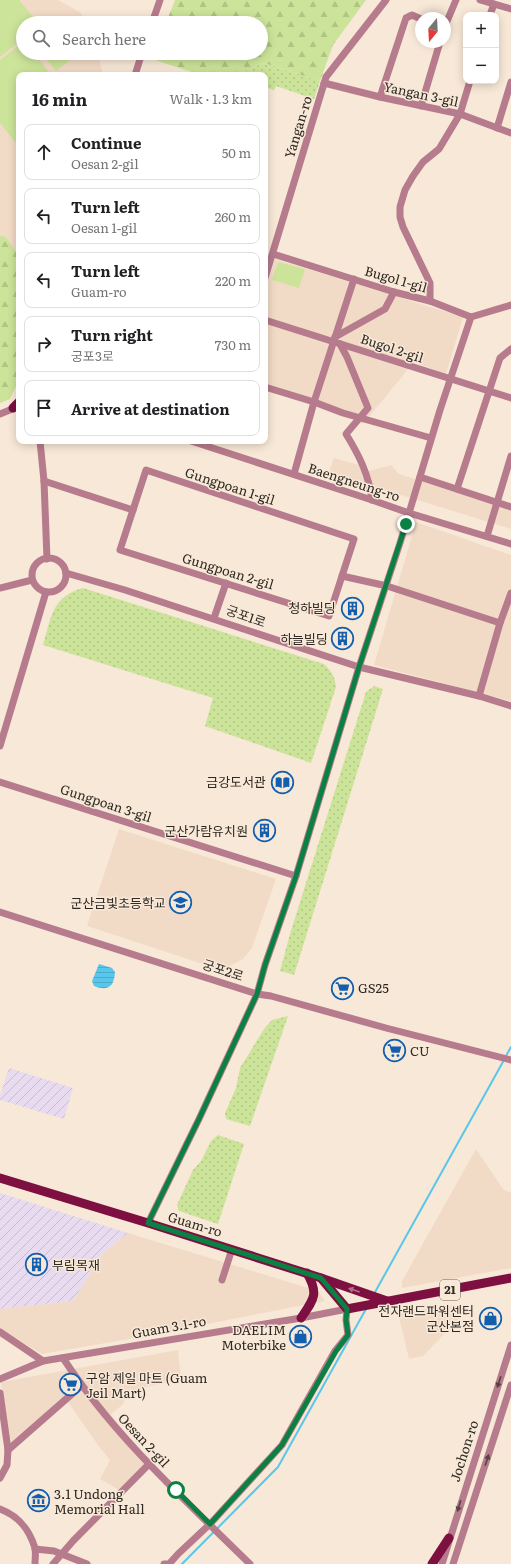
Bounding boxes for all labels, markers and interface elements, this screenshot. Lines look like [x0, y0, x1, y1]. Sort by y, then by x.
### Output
north arrow [415, 12, 451, 48]
map controls [463, 12, 499, 84]
button: + [463, 12, 499, 48]
search box [16, 16, 268, 60]
icon: search [30, 27, 52, 49]
text: Search here [62, 27, 146, 50]
button: − [463, 48, 499, 84]
street label: Yangan 3-gil [382, 76, 461, 111]
text: 16 min [32, 86, 87, 111]
text: Walk · 1.3 km [169, 89, 252, 108]
street label: Yangan-ro [279, 93, 316, 160]
text: Continue [71, 131, 141, 154]
icon: ahead [33, 141, 55, 163]
text: 50 m [222, 143, 251, 162]
text: Oesan 2-gil [71, 154, 139, 173]
text: Turn left [71, 195, 140, 218]
icon: left [33, 205, 55, 227]
text: 260 m [215, 207, 251, 226]
text: Oesan 1-gil [71, 218, 137, 237]
text: Turn left [71, 259, 140, 282]
street label: Bugol 1-gil [363, 261, 430, 297]
icon: left [33, 269, 55, 291]
text: 220 m [215, 271, 251, 290]
text: Guam-ro [71, 282, 127, 301]
text: Turn right [71, 323, 153, 346]
street label: Bugol 2-gil [358, 328, 427, 367]
icon: right [33, 333, 55, 355]
text: 730 m [215, 335, 251, 354]
text: 궁포3로 [71, 346, 114, 365]
icon: arrive [33, 397, 55, 419]
text: Arrive at destination [71, 397, 230, 420]
street label: Baengneung-ro [306, 458, 403, 505]
street label: Gungpoan 1-gil [183, 462, 278, 509]
route end [397, 515, 415, 533]
street label: Gungpoan 2-gil [180, 548, 277, 594]
building icon: 청하빌딩 [339, 595, 365, 621]
place label: 청하빌딩 [288, 598, 336, 617]
street label: 궁포1로 [224, 600, 269, 631]
building icon: 하늘빌딩 [330, 626, 356, 652]
place label: 하늘빌딩 [280, 629, 328, 648]
library icon: 금강도서관 [269, 769, 295, 795]
place label: 금강도서관 [206, 772, 266, 791]
street label: Gungpoan 3-gil [58, 779, 155, 826]
building icon: 군산가람유치원 [251, 818, 277, 844]
place label: 군산가람유치원 [164, 821, 248, 840]
school or university icon: 군산금빛초등학교 [168, 890, 194, 916]
place label: 군산금빛초등학교 [70, 893, 166, 912]
street label: 궁포2로 [200, 954, 246, 985]
supermarket icon: GS25 [329, 975, 355, 1001]
place label: GS25 [358, 978, 389, 997]
supermarket icon: CU [381, 1038, 407, 1064]
place label: CU [410, 1041, 430, 1060]
street label: Guam-ro [166, 1206, 225, 1241]
building icon: 부림목재 [23, 1252, 49, 1278]
place label: 부림목재 [52, 1255, 100, 1274]
road number: 21 [440, 1280, 460, 1300]
one-way arrow [348, 1286, 360, 1292]
place label: 전자랜드파워센터 군산본점 [378, 1301, 474, 1335]
shop icon: 전자랜드파워센터 군산본점 [477, 1305, 503, 1331]
street label: Guam 3.1-ro [130, 1311, 208, 1342]
place label: DAELIM Moterbike [221, 1320, 286, 1354]
shop icon: DAELIM Moterbike [288, 1324, 314, 1350]
place label: 구암 제일 마트 (Guam Jeil Mart) [86, 1368, 208, 1402]
supermarket icon: 구암 제일 마트 (Guam Jeil Mart) [57, 1372, 83, 1398]
one-way arrow [496, 1376, 502, 1388]
street label: Oesan 2-gil [114, 1408, 175, 1471]
street label: Jochon-ro [445, 1417, 483, 1484]
one-way arrow [484, 1454, 490, 1466]
route start [167, 1481, 185, 1499]
place label: 3.1 Undong Memorial Hall [54, 1484, 145, 1518]
museum icon: 3.1 Undong Memorial Hall [26, 1488, 52, 1514]
one-way arrow [456, 1500, 462, 1512]

